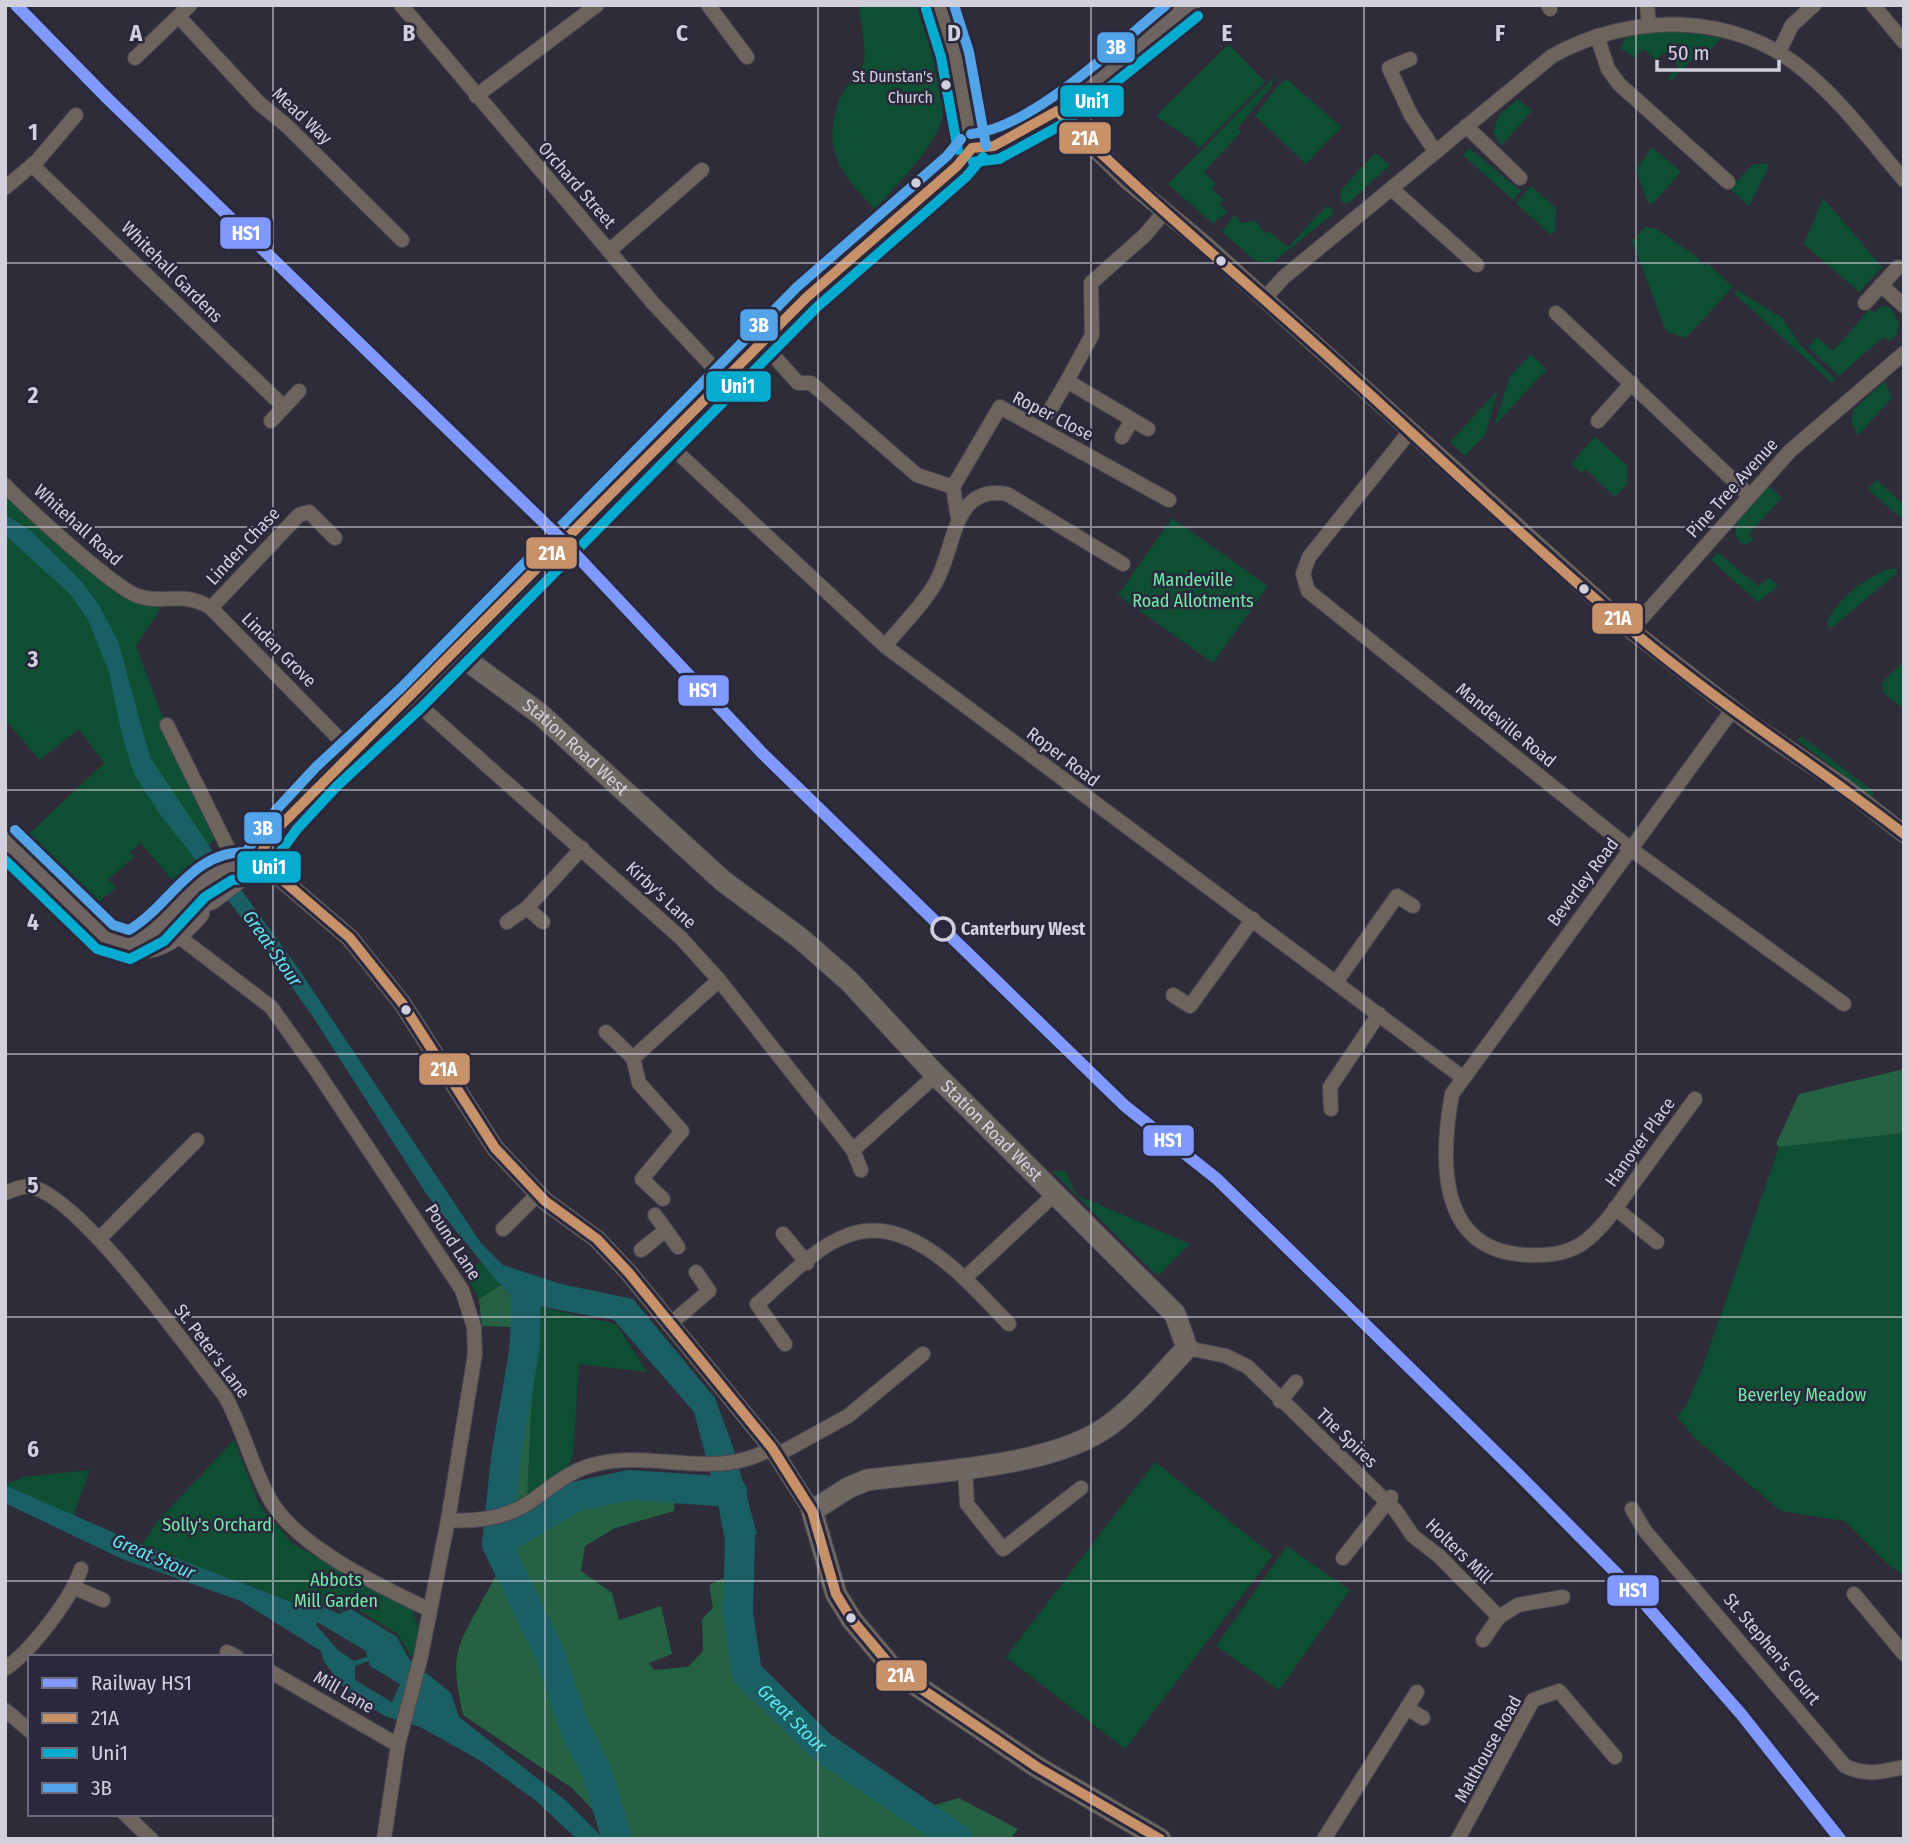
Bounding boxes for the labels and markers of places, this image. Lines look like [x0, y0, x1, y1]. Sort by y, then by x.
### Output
place label: St Dunstan's Church [852, 67, 933, 107]
marker: St Dunstan's Church [939, 78, 953, 92]
unlabelled marker [909, 176, 923, 190]
unlabelled marker [1214, 254, 1228, 268]
unlabelled marker [1577, 582, 1591, 596]
marker: Canterbury West [931, 917, 955, 941]
place label: Canterbury West [961, 918, 1086, 940]
unlabelled marker [399, 1003, 413, 1017]
unlabelled marker [844, 1611, 858, 1625]

